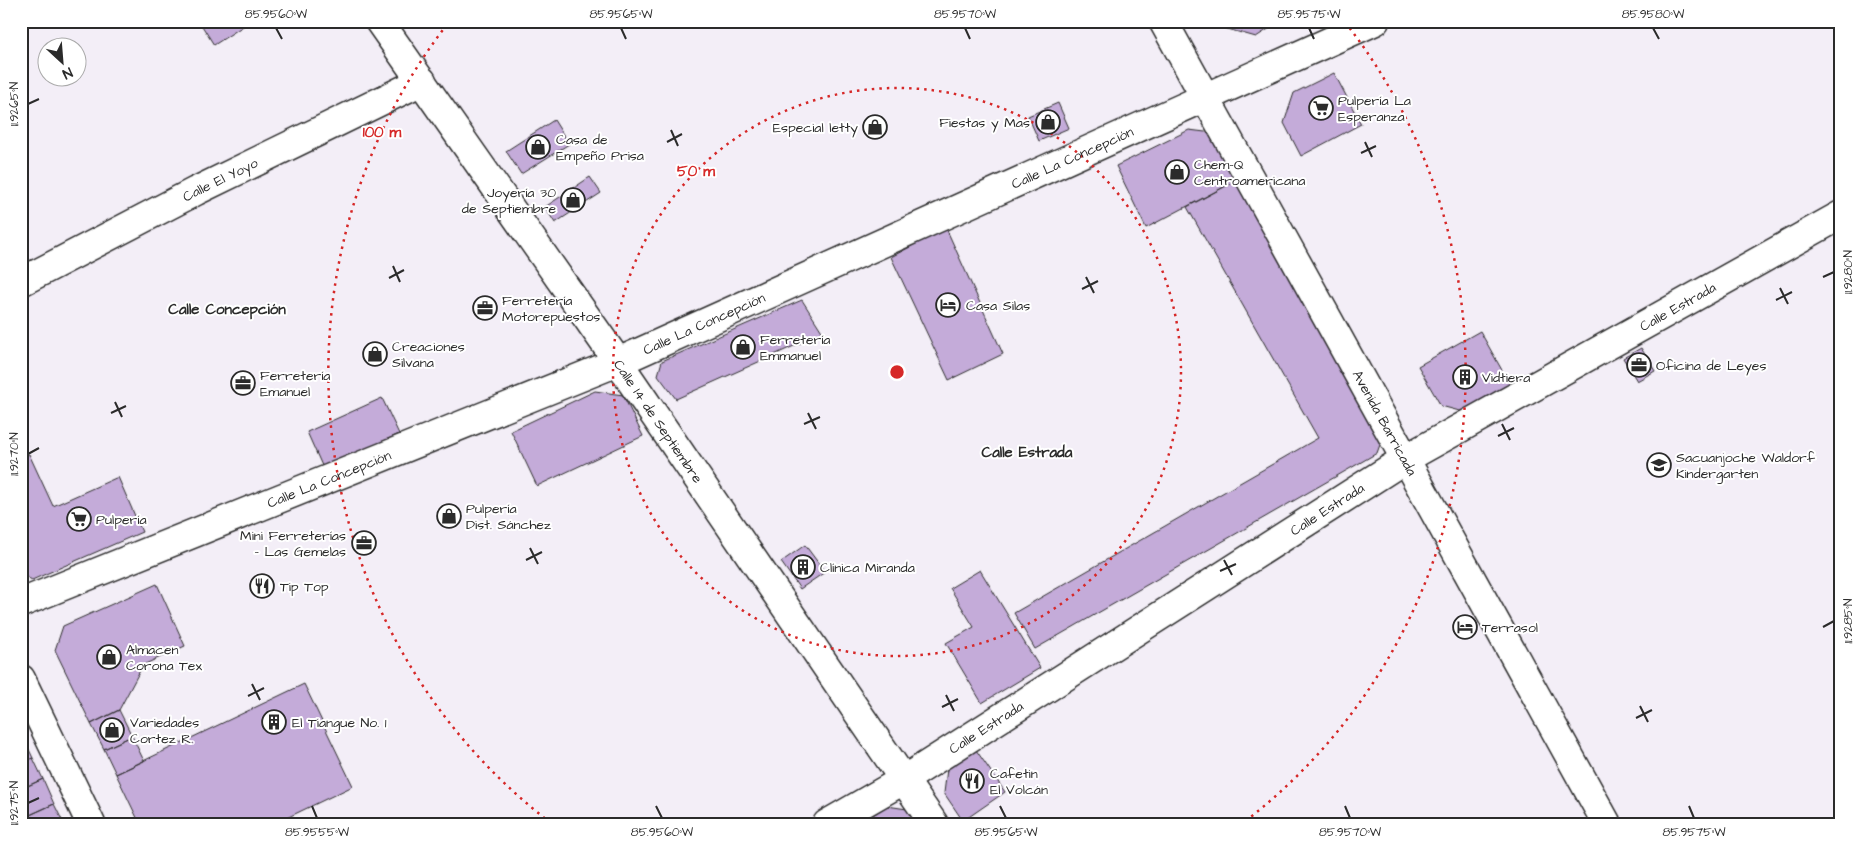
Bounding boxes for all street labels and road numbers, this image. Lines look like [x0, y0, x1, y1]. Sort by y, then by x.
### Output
street label: Calle La Concepción [1008, 122, 1137, 195]
street label: Calle El Yoyo [179, 153, 262, 207]
street label: Calle Estrada [1636, 278, 1720, 337]
street label: Calle La Concepción [640, 288, 769, 360]
street label: Calle 14 de Septiembre [608, 356, 707, 488]
street label: Avenida Barricada [1347, 367, 1421, 480]
street label: Calle La Concepción [264, 446, 394, 514]
street label: Calle Estrada [1286, 479, 1369, 541]
street label: Calle Estrada [945, 697, 1027, 759]

